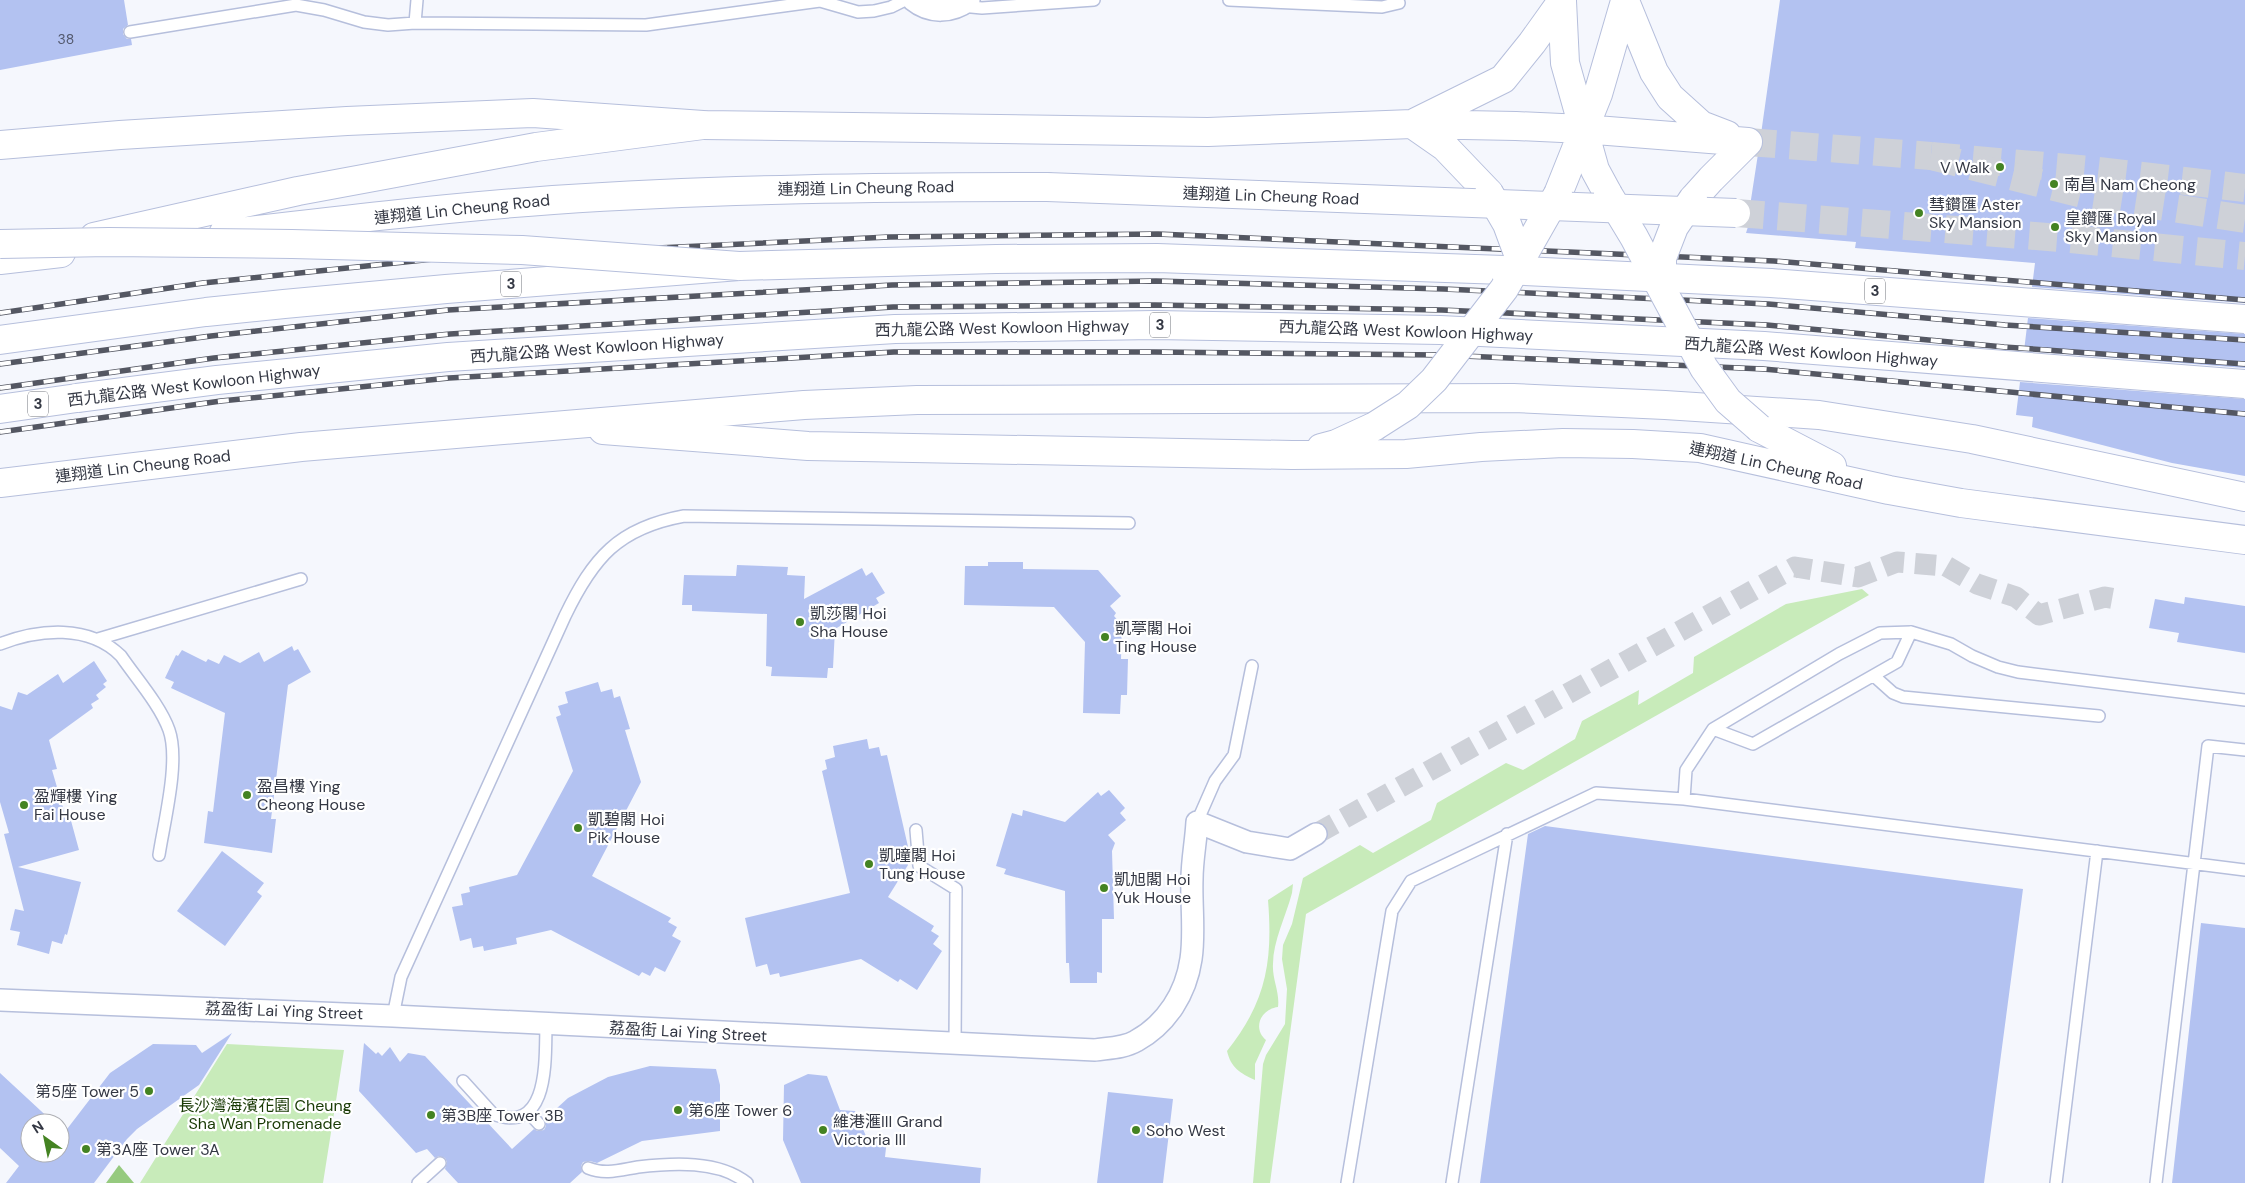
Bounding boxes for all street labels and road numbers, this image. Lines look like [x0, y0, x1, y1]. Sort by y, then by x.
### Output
street label: 連翔道 Lin Cheung Road [778, 176, 954, 200]
street label: 連翔道 Lin Cheung Road [1182, 182, 1360, 210]
street label: 連翔道 Lin Cheung Road [373, 189, 551, 229]
road number: 3 [501, 272, 521, 296]
road number: 3 [1865, 278, 1885, 304]
road number: 3 [1150, 312, 1170, 338]
street label: 西九龍公路 West Kowloon Highway [875, 315, 1130, 341]
street label: 西九龍公路 West Kowloon Highway [1278, 316, 1534, 346]
street label: 西九龍公路 West Kowloon Highway [469, 329, 725, 367]
street label: 西九龍公路 West Kowloon Highway [1683, 333, 1939, 371]
street label: 西九龍公路 West Kowloon Highway [66, 359, 322, 411]
road number: 3 [28, 392, 48, 416]
street label: 連翔道 Lin Cheung Road [1687, 437, 1865, 495]
street label: 連翔道 Lin Cheung Road [54, 445, 232, 487]
street label: 荔盈街 Lai Ying Street [205, 998, 363, 1024]
street label: 荔盈街 Lai Ying Street [608, 1017, 768, 1047]

